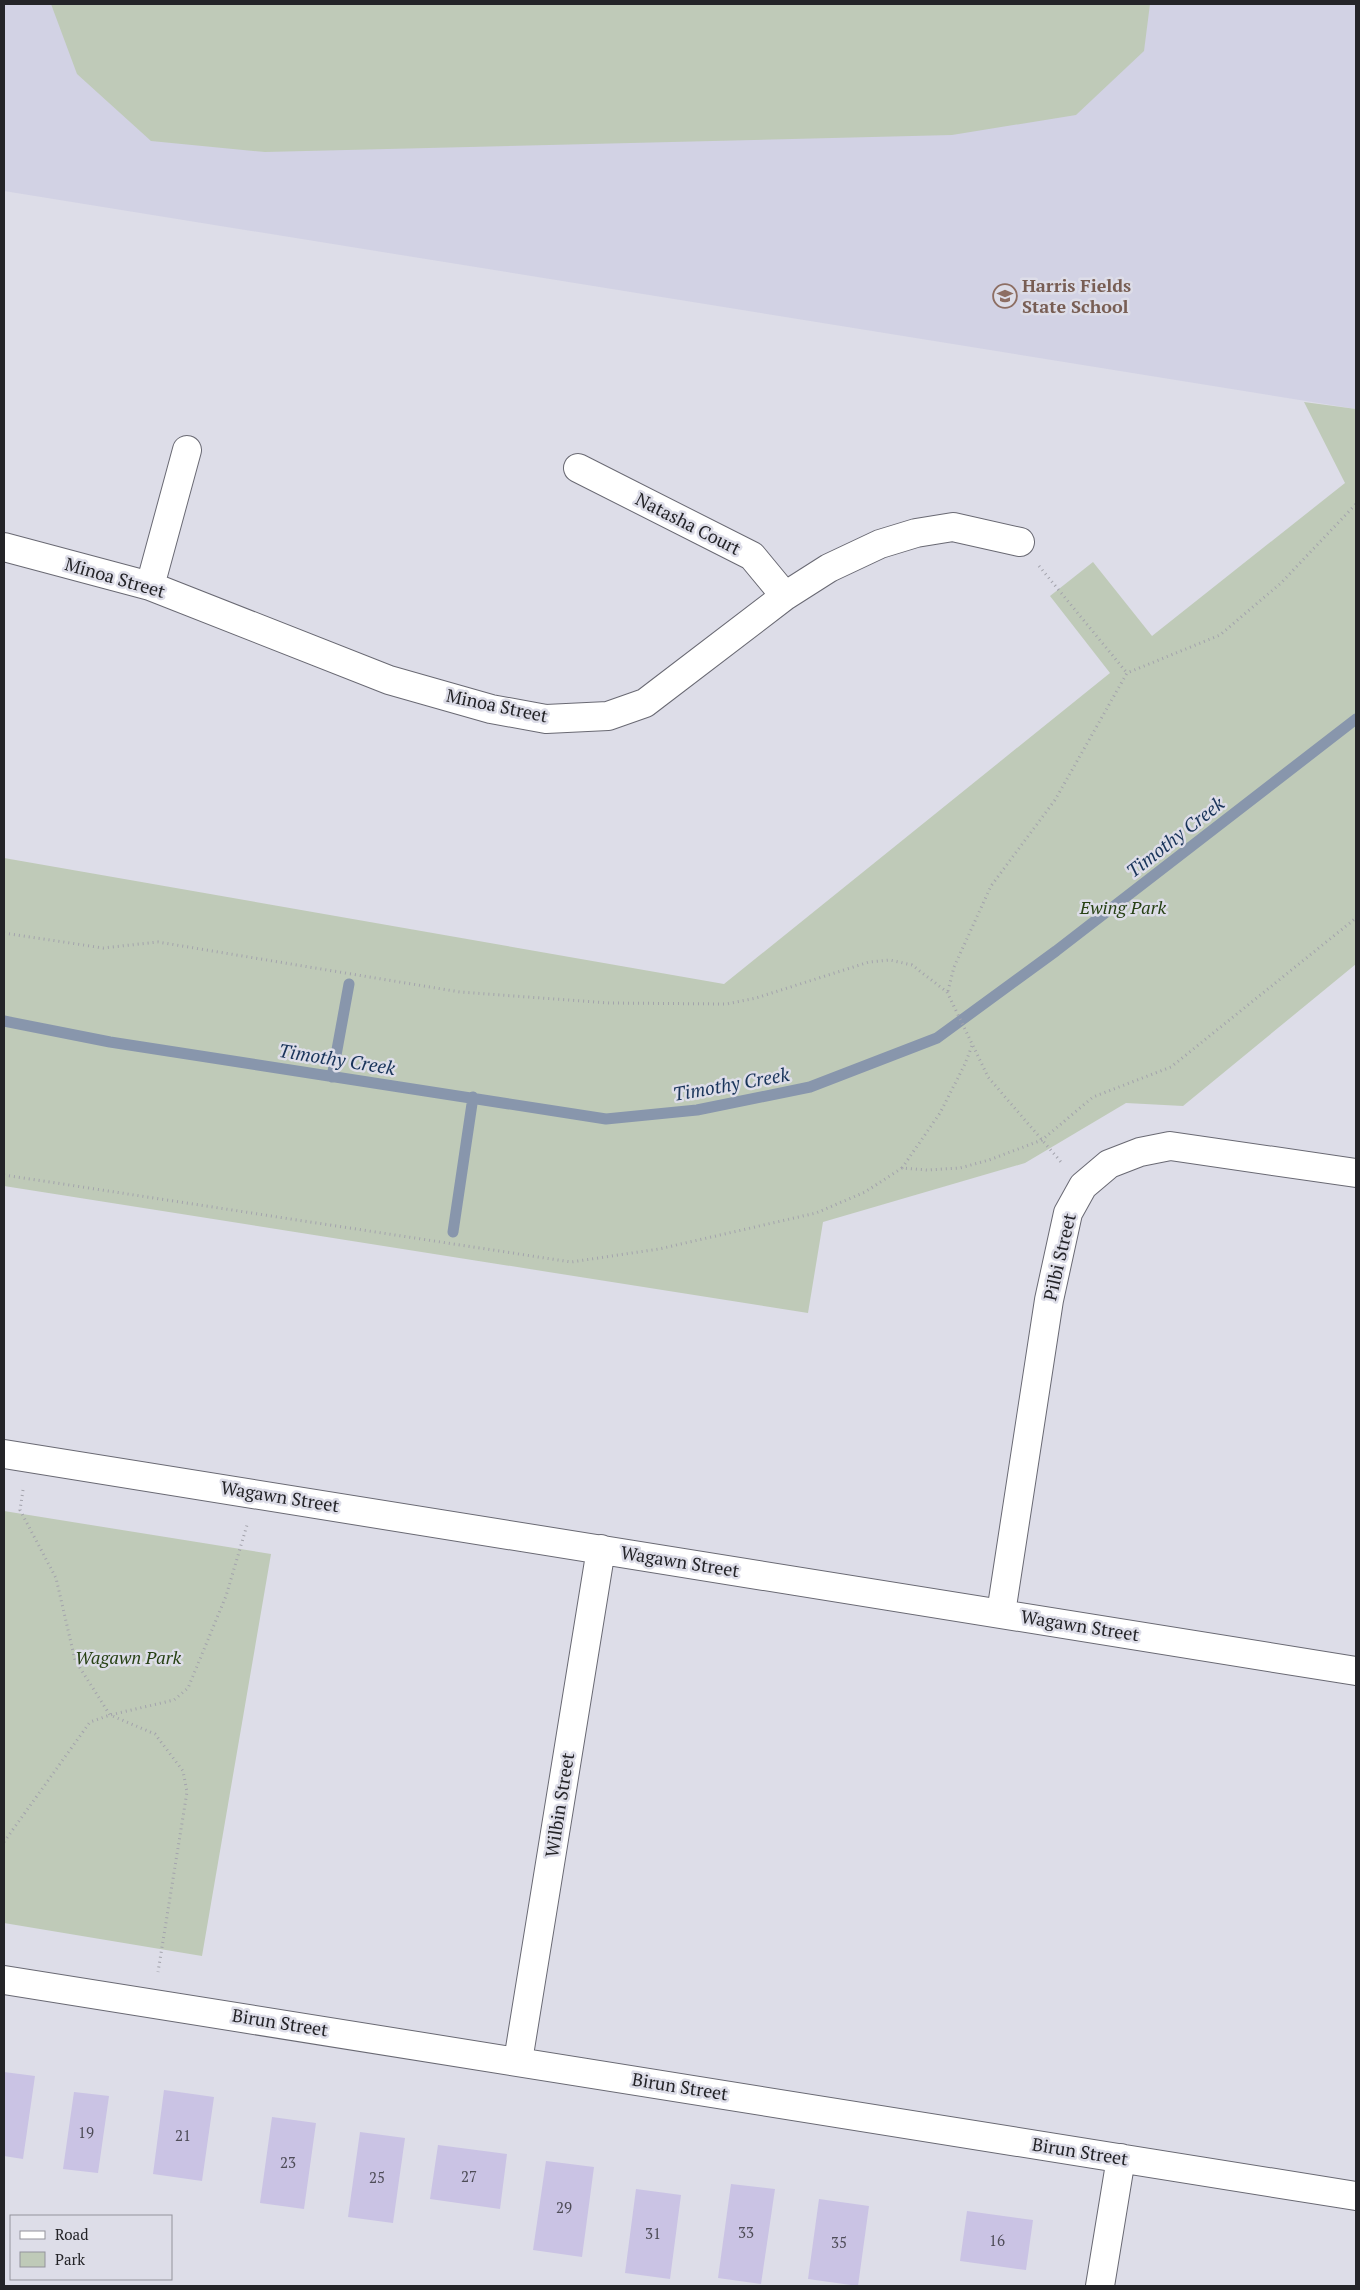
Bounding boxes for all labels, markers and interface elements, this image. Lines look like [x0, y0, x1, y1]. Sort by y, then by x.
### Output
place label: Harris Fields State School [1022, 273, 1131, 318]
school or university icon: Harris Fields State School [992, 283, 1018, 309]
street label: Natasha Court [632, 486, 745, 560]
street label: Minoa Street [62, 551, 168, 603]
street label: Minoa Street [444, 683, 550, 728]
water label: Timothy Creek [1121, 790, 1229, 883]
park label: Ewing Park [1079, 895, 1166, 919]
water label: Timothy Creek [277, 1037, 398, 1080]
water label: Timothy Creek [671, 1061, 792, 1106]
street label: Pilbi Street [1037, 1210, 1081, 1303]
street label: Wagawn Street [219, 1475, 341, 1517]
street label: Wagawn Street [619, 1540, 741, 1582]
street label: Wagawn Street [1019, 1604, 1141, 1646]
park label: Wagawn Park [75, 1645, 181, 1669]
street label: Wilbin Street [539, 1750, 579, 1859]
street label: Birun Street [230, 2003, 330, 2041]
street label: Birun Street [630, 2067, 730, 2105]
house number: 19 [78, 2122, 94, 2142]
house number: 21 [175, 2125, 191, 2145]
street label: Birun Street [1030, 2132, 1130, 2170]
house number: 23 [280, 2152, 296, 2172]
house number: 27 [461, 2166, 477, 2186]
house number: 25 [369, 2167, 385, 2187]
house number: 29 [556, 2197, 572, 2217]
legend [10, 2215, 172, 2280]
house number: 33 [738, 2222, 754, 2242]
house number: 31 [645, 2223, 661, 2243]
text: Road [55, 2224, 88, 2244]
house number: 16 [989, 2230, 1005, 2250]
house number: 35 [831, 2232, 847, 2252]
text: Park [55, 2249, 85, 2269]

